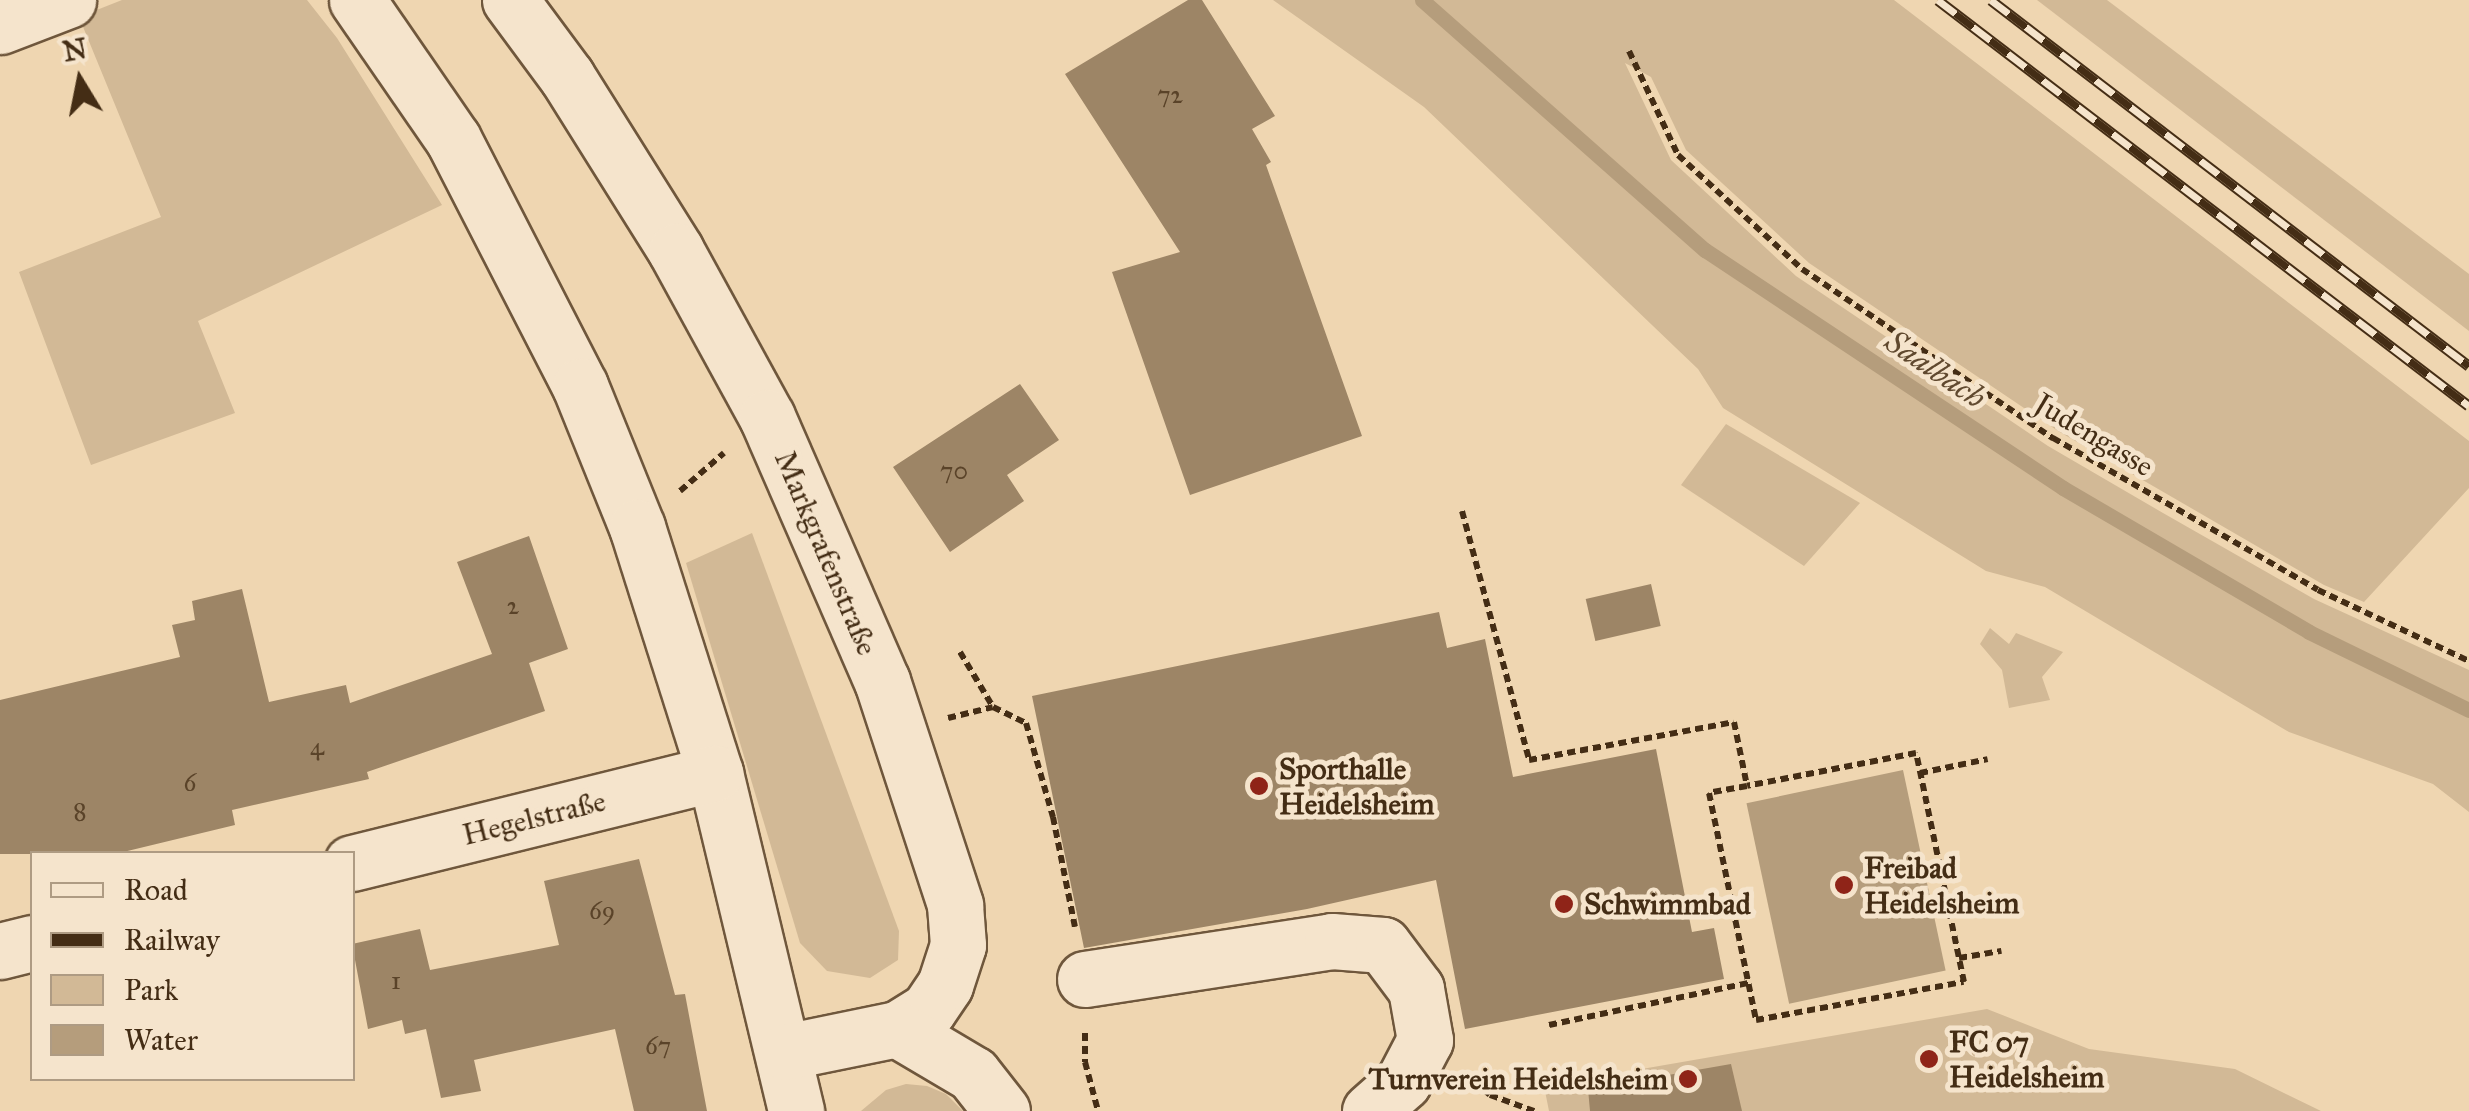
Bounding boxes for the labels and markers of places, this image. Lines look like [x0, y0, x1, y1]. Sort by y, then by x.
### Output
place label: Sporthalle Heidelsheim [1279, 751, 1434, 822]
marker: Sporthalle Heidelsheim [1248, 775, 1270, 797]
place label: Freibad Heidelsheim [1864, 850, 2019, 920]
marker: Freibad Heidelsheim [1833, 874, 1855, 896]
place label: Schwimmbad [1584, 886, 1751, 922]
marker: Schwimmbad [1553, 893, 1575, 915]
place label: FC 07 Heidelsheim [1949, 1024, 2104, 1094]
marker: FC 07 Heidelsheim [1918, 1048, 1940, 1070]
place label: Turnverein Heidelsheim [1368, 1061, 1668, 1097]
marker: Turnverein Heidelsheim [1677, 1068, 1699, 1090]

